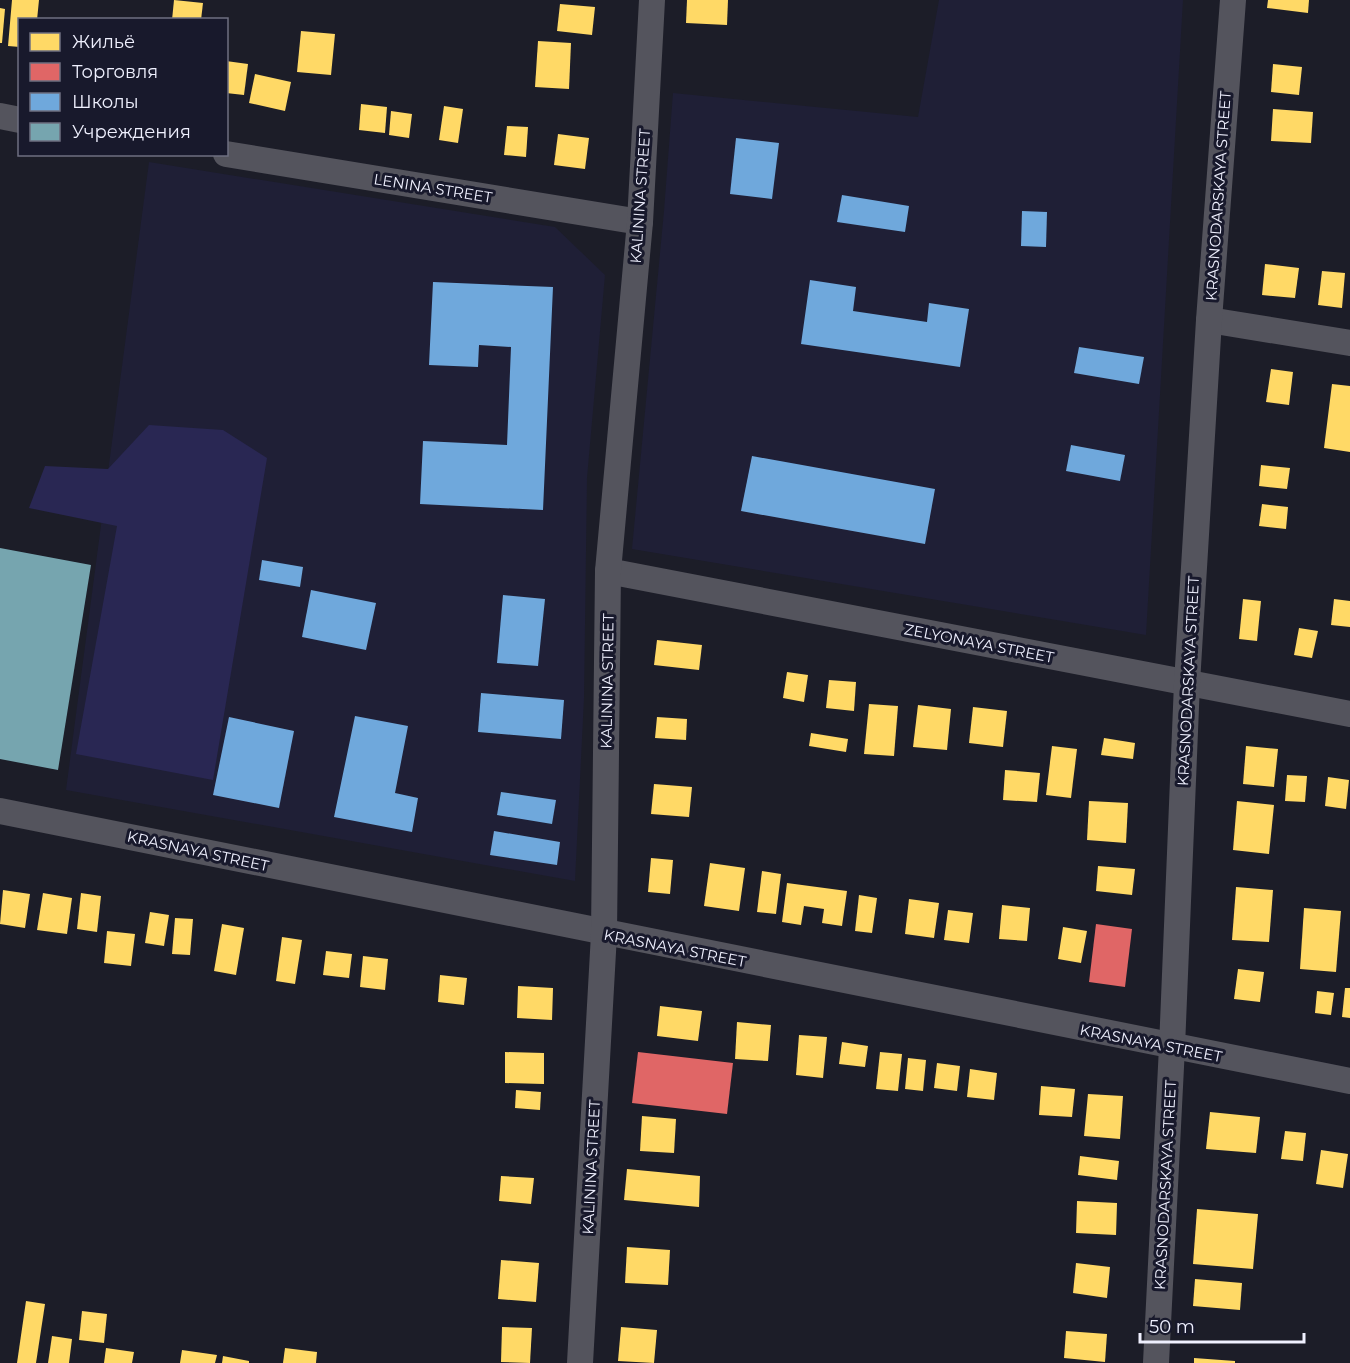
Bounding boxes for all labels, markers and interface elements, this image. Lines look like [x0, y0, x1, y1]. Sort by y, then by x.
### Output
legend [18, 18, 228, 156]
text: Жильё [72, 31, 135, 53]
text: Торговля [72, 61, 158, 83]
street label: KRASNODARSKAYA STREET [1201, 90, 1235, 302]
text: Школы [72, 91, 139, 113]
text: Учреждения [72, 121, 191, 143]
street label: KALININA STREET [626, 128, 654, 264]
street label: LENINA STREET [372, 169, 494, 207]
street label: KRASNODARSKAYA STREET [1173, 575, 1203, 787]
street label: KALININA STREET [596, 613, 618, 749]
street label: ZELYONAYA STREET [903, 619, 1056, 667]
street label: KRASNAYA STREET [125, 827, 271, 875]
street label: KRASNAYA STREET [602, 925, 748, 971]
street label: KRASNAYA STREET [1078, 1020, 1224, 1066]
street label: KRASNODARSKAYA STREET [1150, 1079, 1180, 1291]
street label: KALININA STREET [578, 1099, 604, 1235]
scale bar [1140, 1306, 1304, 1344]
text: 50 m [1149, 1316, 1195, 1338]

